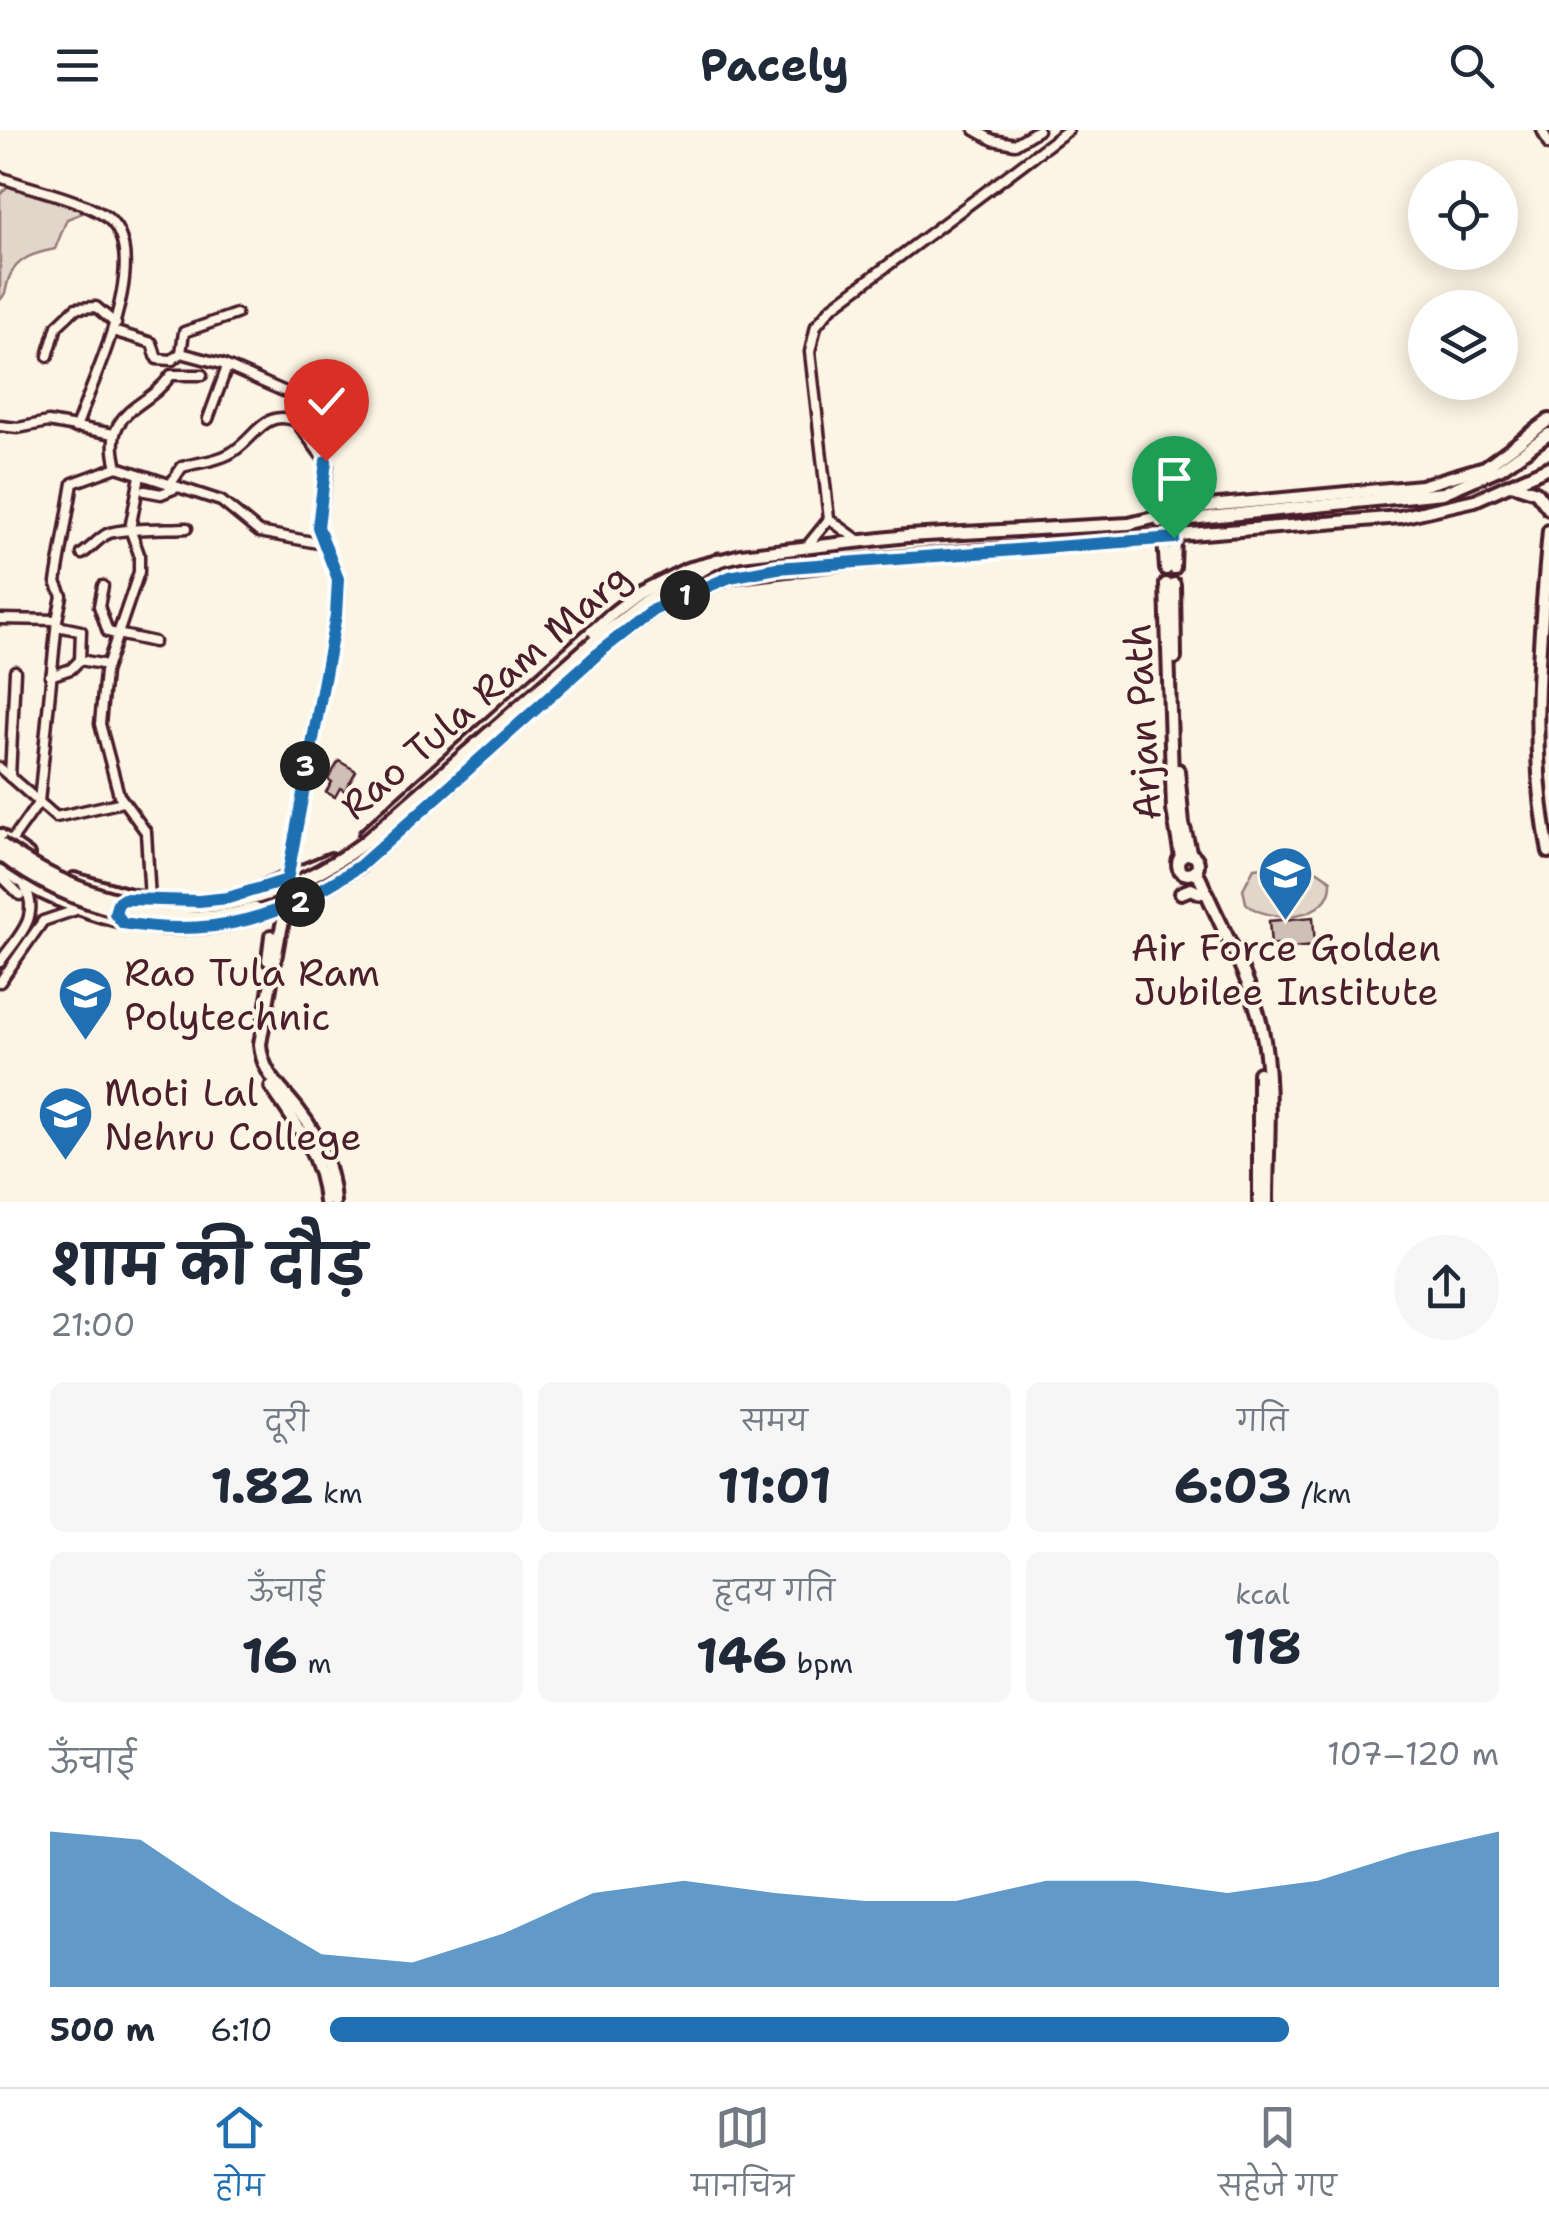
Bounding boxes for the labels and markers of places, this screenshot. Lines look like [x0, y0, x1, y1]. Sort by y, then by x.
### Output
pin [284, 359, 369, 462]
pin [1132, 436, 1217, 539]
pin: 1 [660, 570, 710, 620]
pin: 3 [280, 741, 330, 791]
school or university icon: Air Force Golden Jubilee Institute [1256, 844, 1316, 923]
pin: 2 [275, 877, 325, 927]
place label: Air Force Golden Jubilee Institute [1131, 922, 1441, 1017]
place label: Rao Tula Ram Polytechnic [124, 947, 380, 1042]
school or university icon: Rao Tula Ram Polytechnic [55, 964, 115, 1043]
place label: Moti Lal Nehru College [104, 1067, 362, 1162]
school or university icon: Moti Lal Nehru College [35, 1084, 95, 1163]

